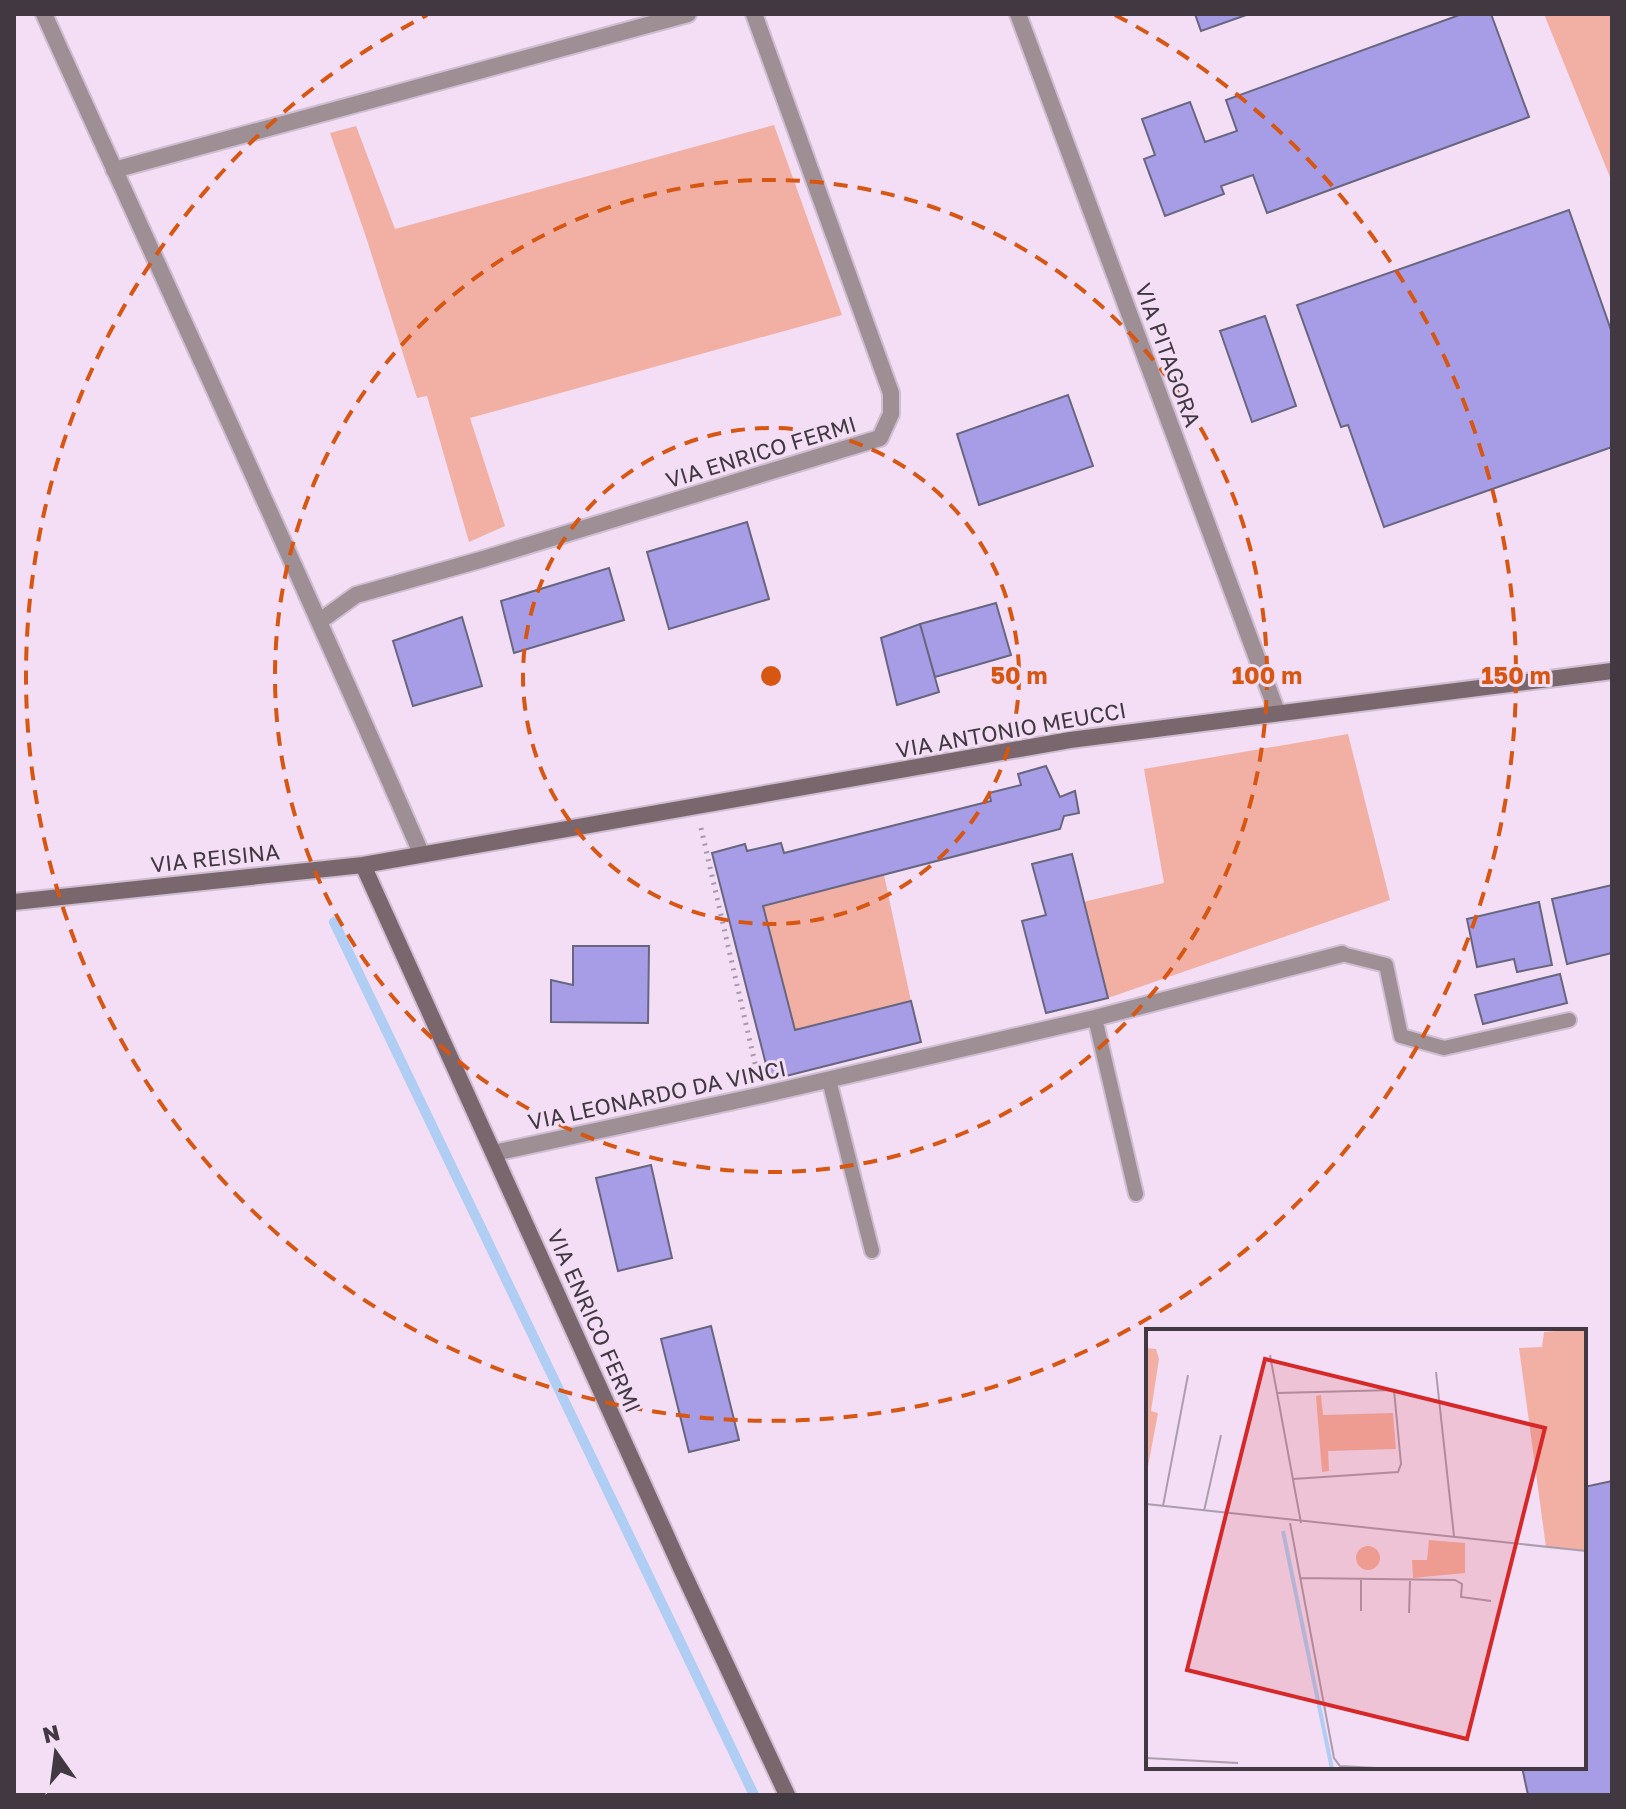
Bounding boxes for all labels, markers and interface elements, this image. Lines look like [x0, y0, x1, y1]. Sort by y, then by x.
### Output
street label: VIA PITAGORA [1130, 279, 1207, 431]
street label: VIA ENRICO FERMI [662, 410, 859, 493]
text: 50 m [990, 660, 1048, 689]
text: 100 m [1232, 660, 1302, 689]
text: 150 m [1481, 660, 1551, 689]
centre of rings [757, 662, 785, 690]
street label: VIA ANTONIO MEUCCI [894, 696, 1128, 763]
street label: VIA REISINA [149, 837, 281, 878]
street label: VIA LEONARDO DA VINCI [525, 1054, 788, 1135]
street label: VIA ENRICO FERMI [542, 1225, 647, 1417]
inset map [1146, 1329, 1586, 1769]
north arrow [16, 1713, 96, 1793]
text: N [40, 1718, 62, 1748]

